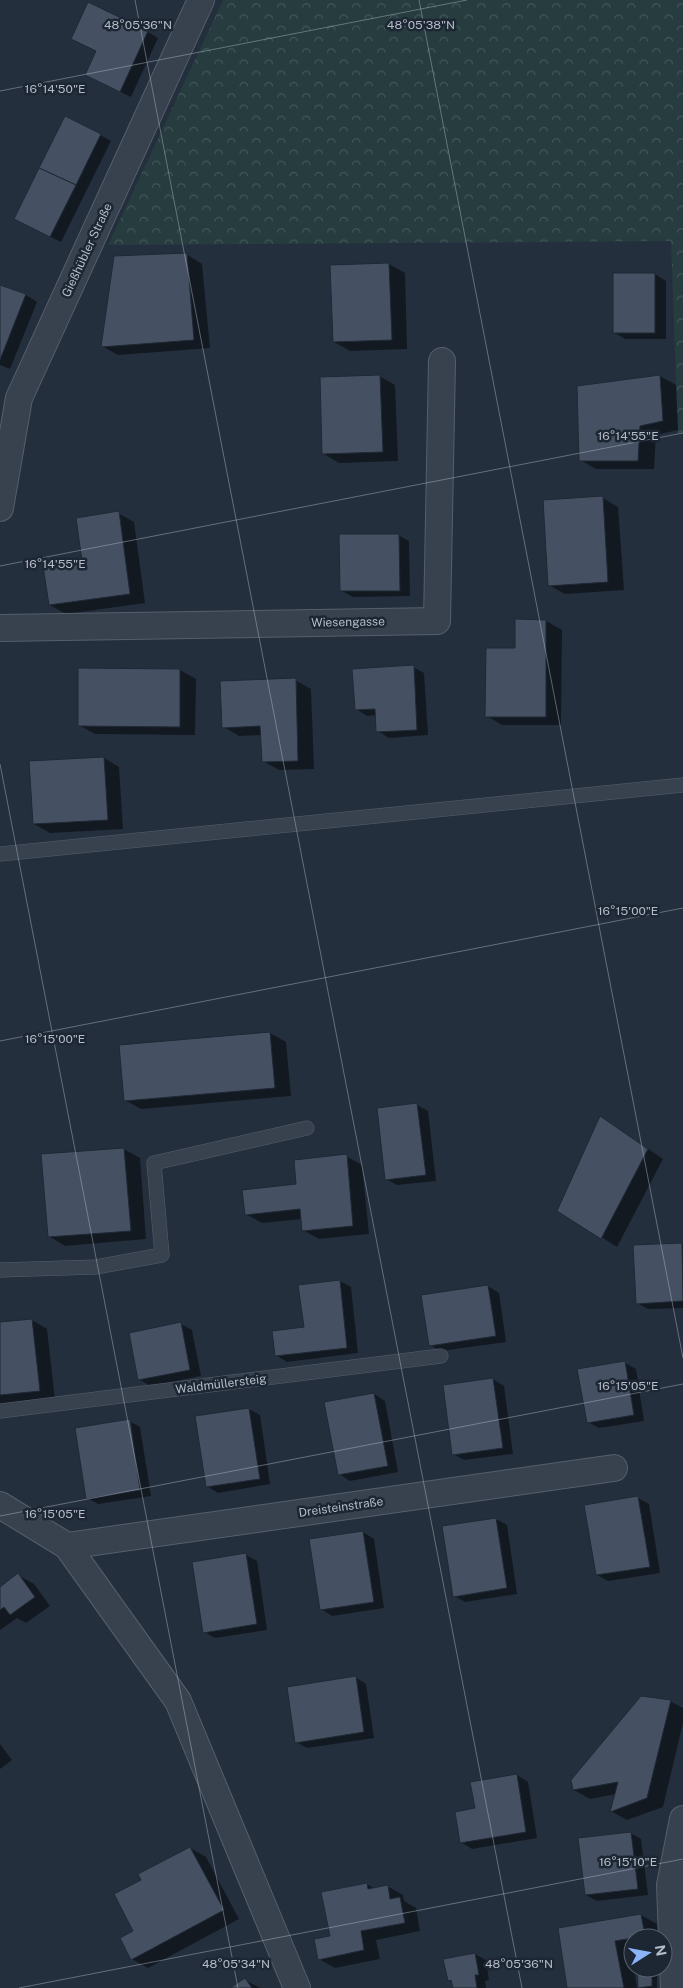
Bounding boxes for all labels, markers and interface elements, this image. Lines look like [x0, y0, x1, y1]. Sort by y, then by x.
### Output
text: 48°05'36"N [104, 18, 172, 32]
text: 48°05'38"N [387, 18, 455, 32]
text: 16°14'50"E [25, 82, 85, 96]
street label: Gießhübler Straße [59, 201, 115, 299]
text: 16°14'55"E [597, 429, 659, 443]
text: 16°14'55"E [24, 557, 86, 571]
street label: Wiesengasse [311, 614, 385, 630]
text: 16°15'00"E [598, 904, 658, 918]
text: 16°15'00"E [25, 1032, 85, 1046]
street label: Waldmüllersteig [175, 1371, 267, 1397]
text: 16°15'05"E [597, 1379, 659, 1393]
street label: Dreisteinstraße [298, 1494, 384, 1520]
text: 16°15'05"E [24, 1507, 86, 1521]
text: 16°15'10"E [599, 1855, 657, 1869]
north arrow [623, 1928, 673, 1978]
text: N [652, 1944, 670, 1957]
text: 48°05'34"N [202, 1957, 270, 1971]
text: 48°05'36"N [485, 1957, 553, 1971]

